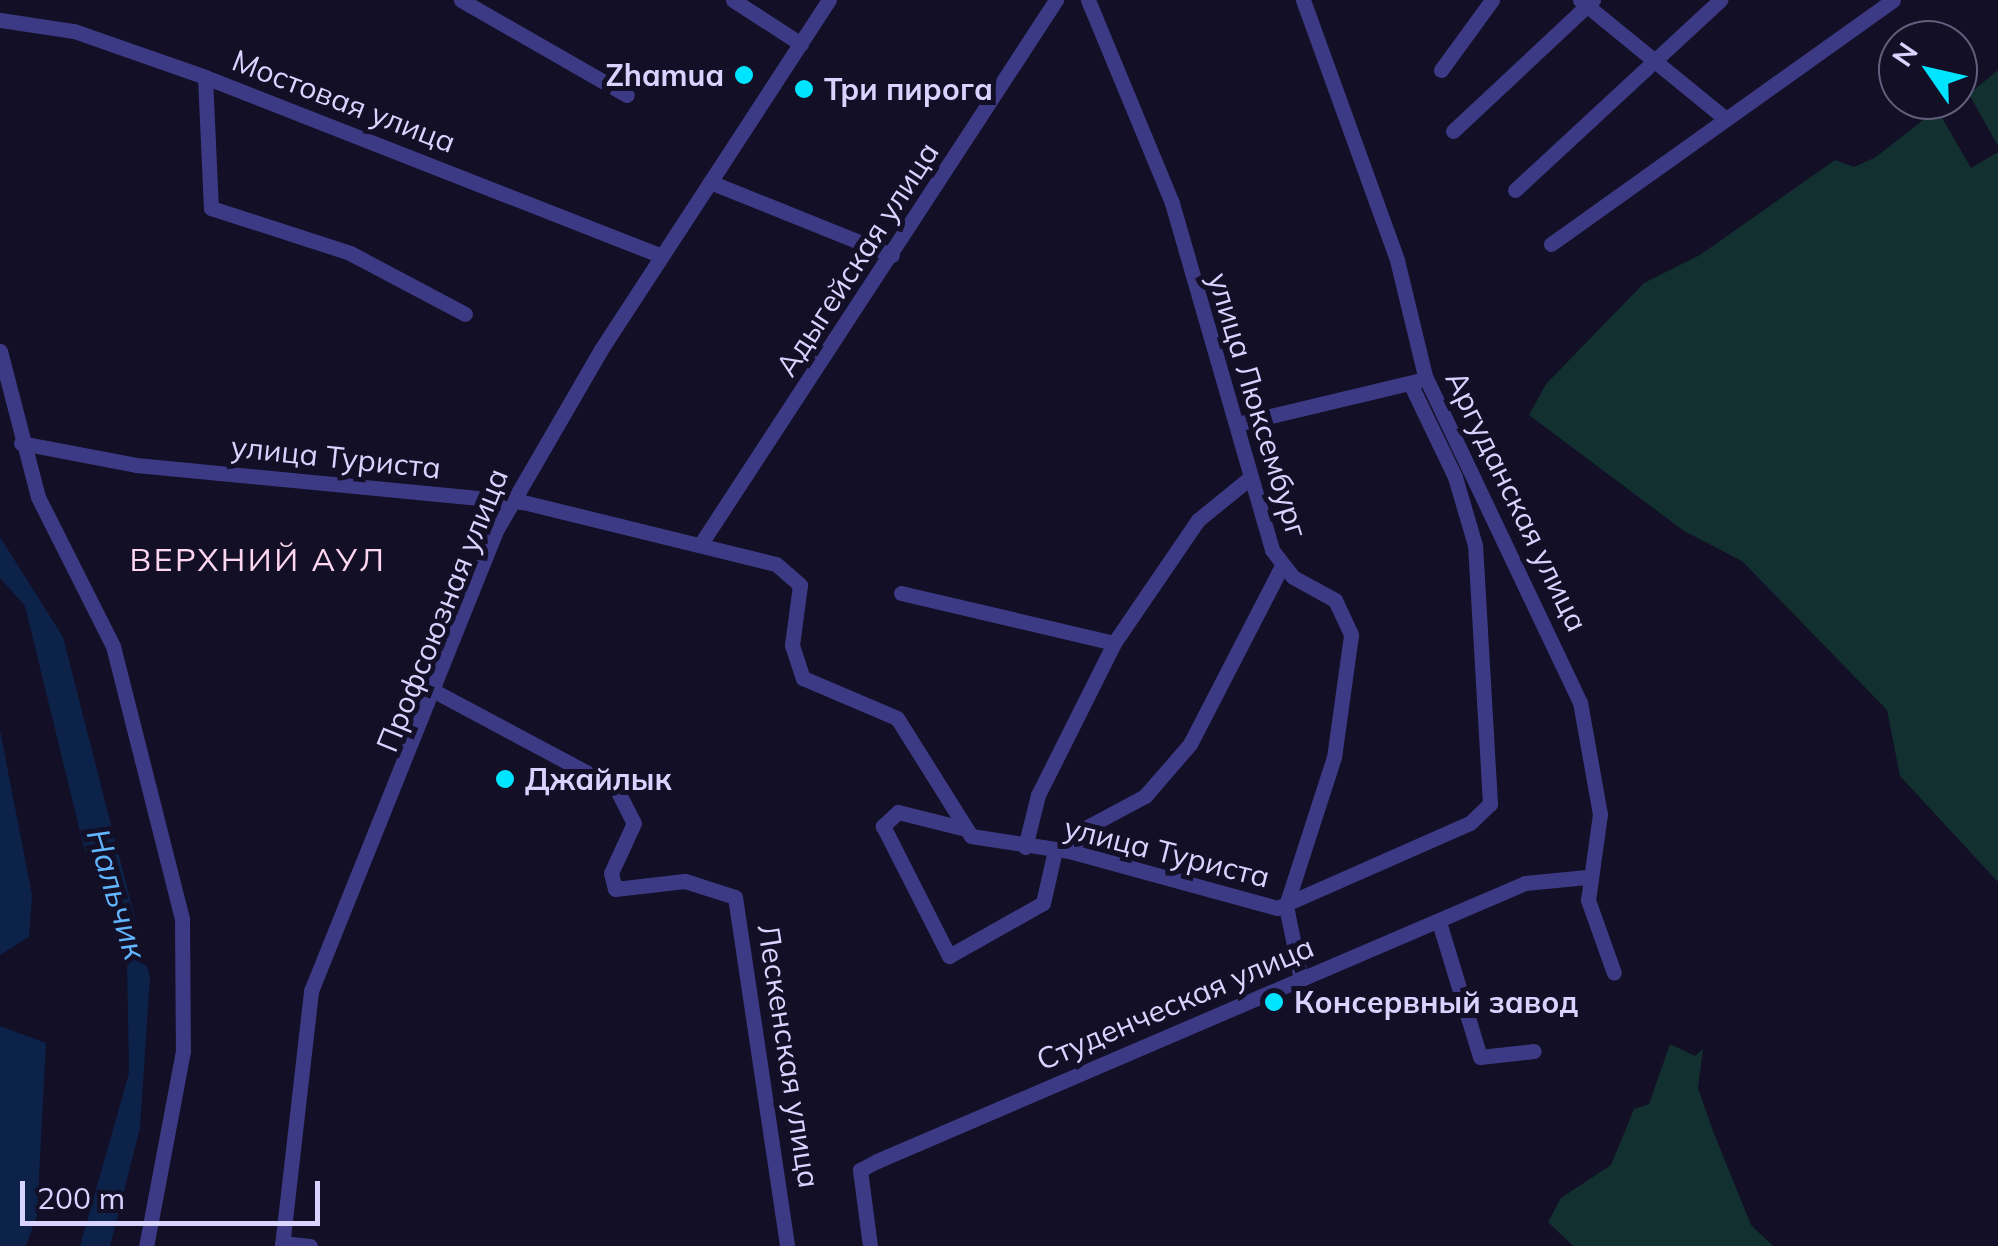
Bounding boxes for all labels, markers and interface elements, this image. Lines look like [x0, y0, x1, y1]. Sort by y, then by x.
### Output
north arrow [1878, 20, 1978, 120]
text: N [1884, 36, 1925, 73]
street label: Мостовая улица [227, 42, 461, 160]
place label: Zhamua [606, 57, 724, 93]
marker: Zhamua [733, 64, 755, 86]
place label: Три пирога [824, 71, 993, 107]
marker: Три пирога [793, 78, 815, 100]
street label: Адыгейская улица [768, 135, 946, 383]
street label: улица Люксембург [1201, 268, 1315, 542]
street label: Аргуданская улица [1438, 365, 1596, 637]
street label: улица Туриста [229, 428, 443, 486]
street label: Профсоюзная улица [369, 463, 515, 757]
district label: ВЕРХНИЙ АУЛ [130, 540, 386, 578]
place label: Джайлык [525, 761, 672, 797]
marker: Джайлык [494, 768, 516, 790]
street label: улица Туриста [1060, 809, 1274, 895]
water label: Нальчик [79, 824, 155, 964]
street label: Лескенская улица [750, 922, 828, 1190]
street label: Студенческая улица [1031, 928, 1319, 1078]
place label: Консервный завод [1294, 984, 1578, 1020]
marker: Консервный завод [1263, 991, 1285, 1013]
scale bar [25, 1161, 325, 1223]
text: 200 m [37, 1179, 125, 1217]

